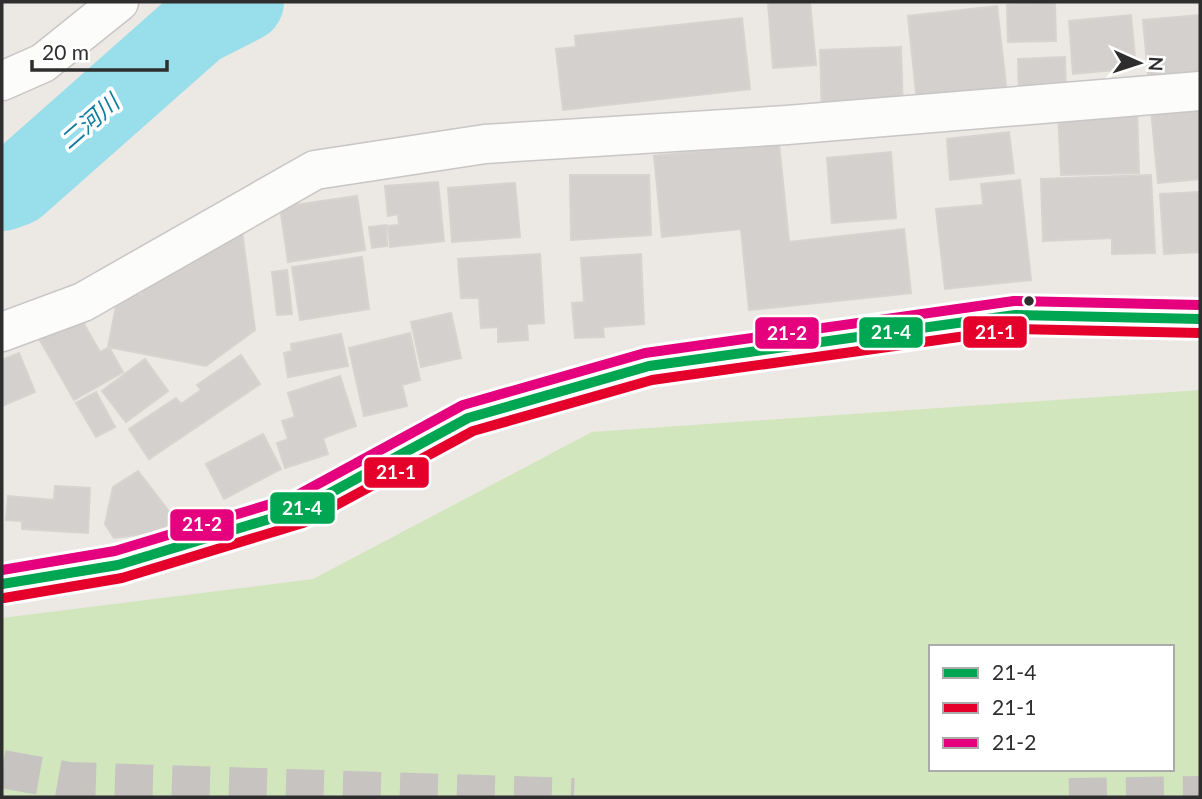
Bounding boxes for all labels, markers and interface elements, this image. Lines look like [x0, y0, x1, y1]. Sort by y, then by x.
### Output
scale bar [32, 28, 166, 72]
north arrow [1104, 28, 1174, 98]
text: 20 m [42, 39, 89, 64]
text: N [1145, 56, 1168, 72]
water label: 二河川 [54, 86, 126, 154]
unlabelled marker [1022, 294, 1036, 308]
line badge: 21-1 [962, 315, 1028, 349]
line badge: 21-2 [754, 316, 820, 350]
line badge: 21-4 [858, 316, 924, 349]
text: 21-4 [871, 320, 911, 343]
text: 21-1 [975, 320, 1015, 343]
text: 21-2 [767, 321, 807, 344]
line badge: 21-1 [363, 456, 430, 489]
text: 21-1 [376, 460, 416, 483]
line badge: 21-4 [269, 491, 336, 525]
text: 21-4 [282, 496, 322, 519]
line badge: 21-2 [169, 508, 235, 542]
text: 21-2 [182, 512, 222, 535]
legend [929, 645, 1174, 771]
text: 21-4 [992, 659, 1036, 684]
text: 21-1 [992, 694, 1036, 719]
text: 21-2 [992, 729, 1036, 754]

